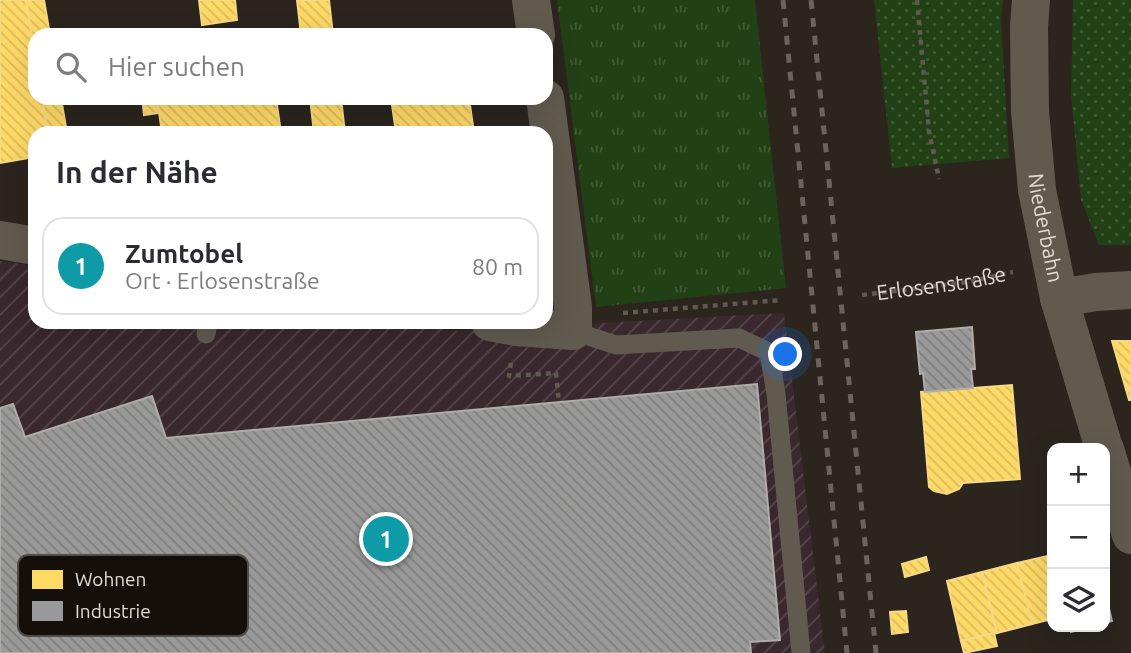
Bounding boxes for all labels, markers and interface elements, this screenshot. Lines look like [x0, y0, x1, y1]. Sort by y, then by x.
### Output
search box [28, 28, 553, 105]
icon: search [52, 48, 90, 86]
text: Hier suchen [108, 52, 245, 81]
text: In der Nähe [56, 155, 218, 189]
street label: Niederbahn [1025, 172, 1068, 284]
text: Zumtobel [125, 239, 243, 268]
text: 1 [75, 254, 87, 279]
text: 80 m [472, 254, 523, 279]
street label: Erlosenstraße [875, 261, 1008, 304]
text: Ort · Erlosenstraße [125, 268, 320, 293]
your location [768, 337, 802, 371]
map controls [1047, 443, 1110, 632]
button: + [1047, 443, 1110, 506]
button: − [1047, 506, 1110, 569]
pin: 1 [363, 513, 409, 565]
legend [18, 555, 248, 636]
text: Wohnen [75, 568, 146, 590]
button: layers [1047, 569, 1110, 632]
text: Industrie [75, 600, 151, 622]

